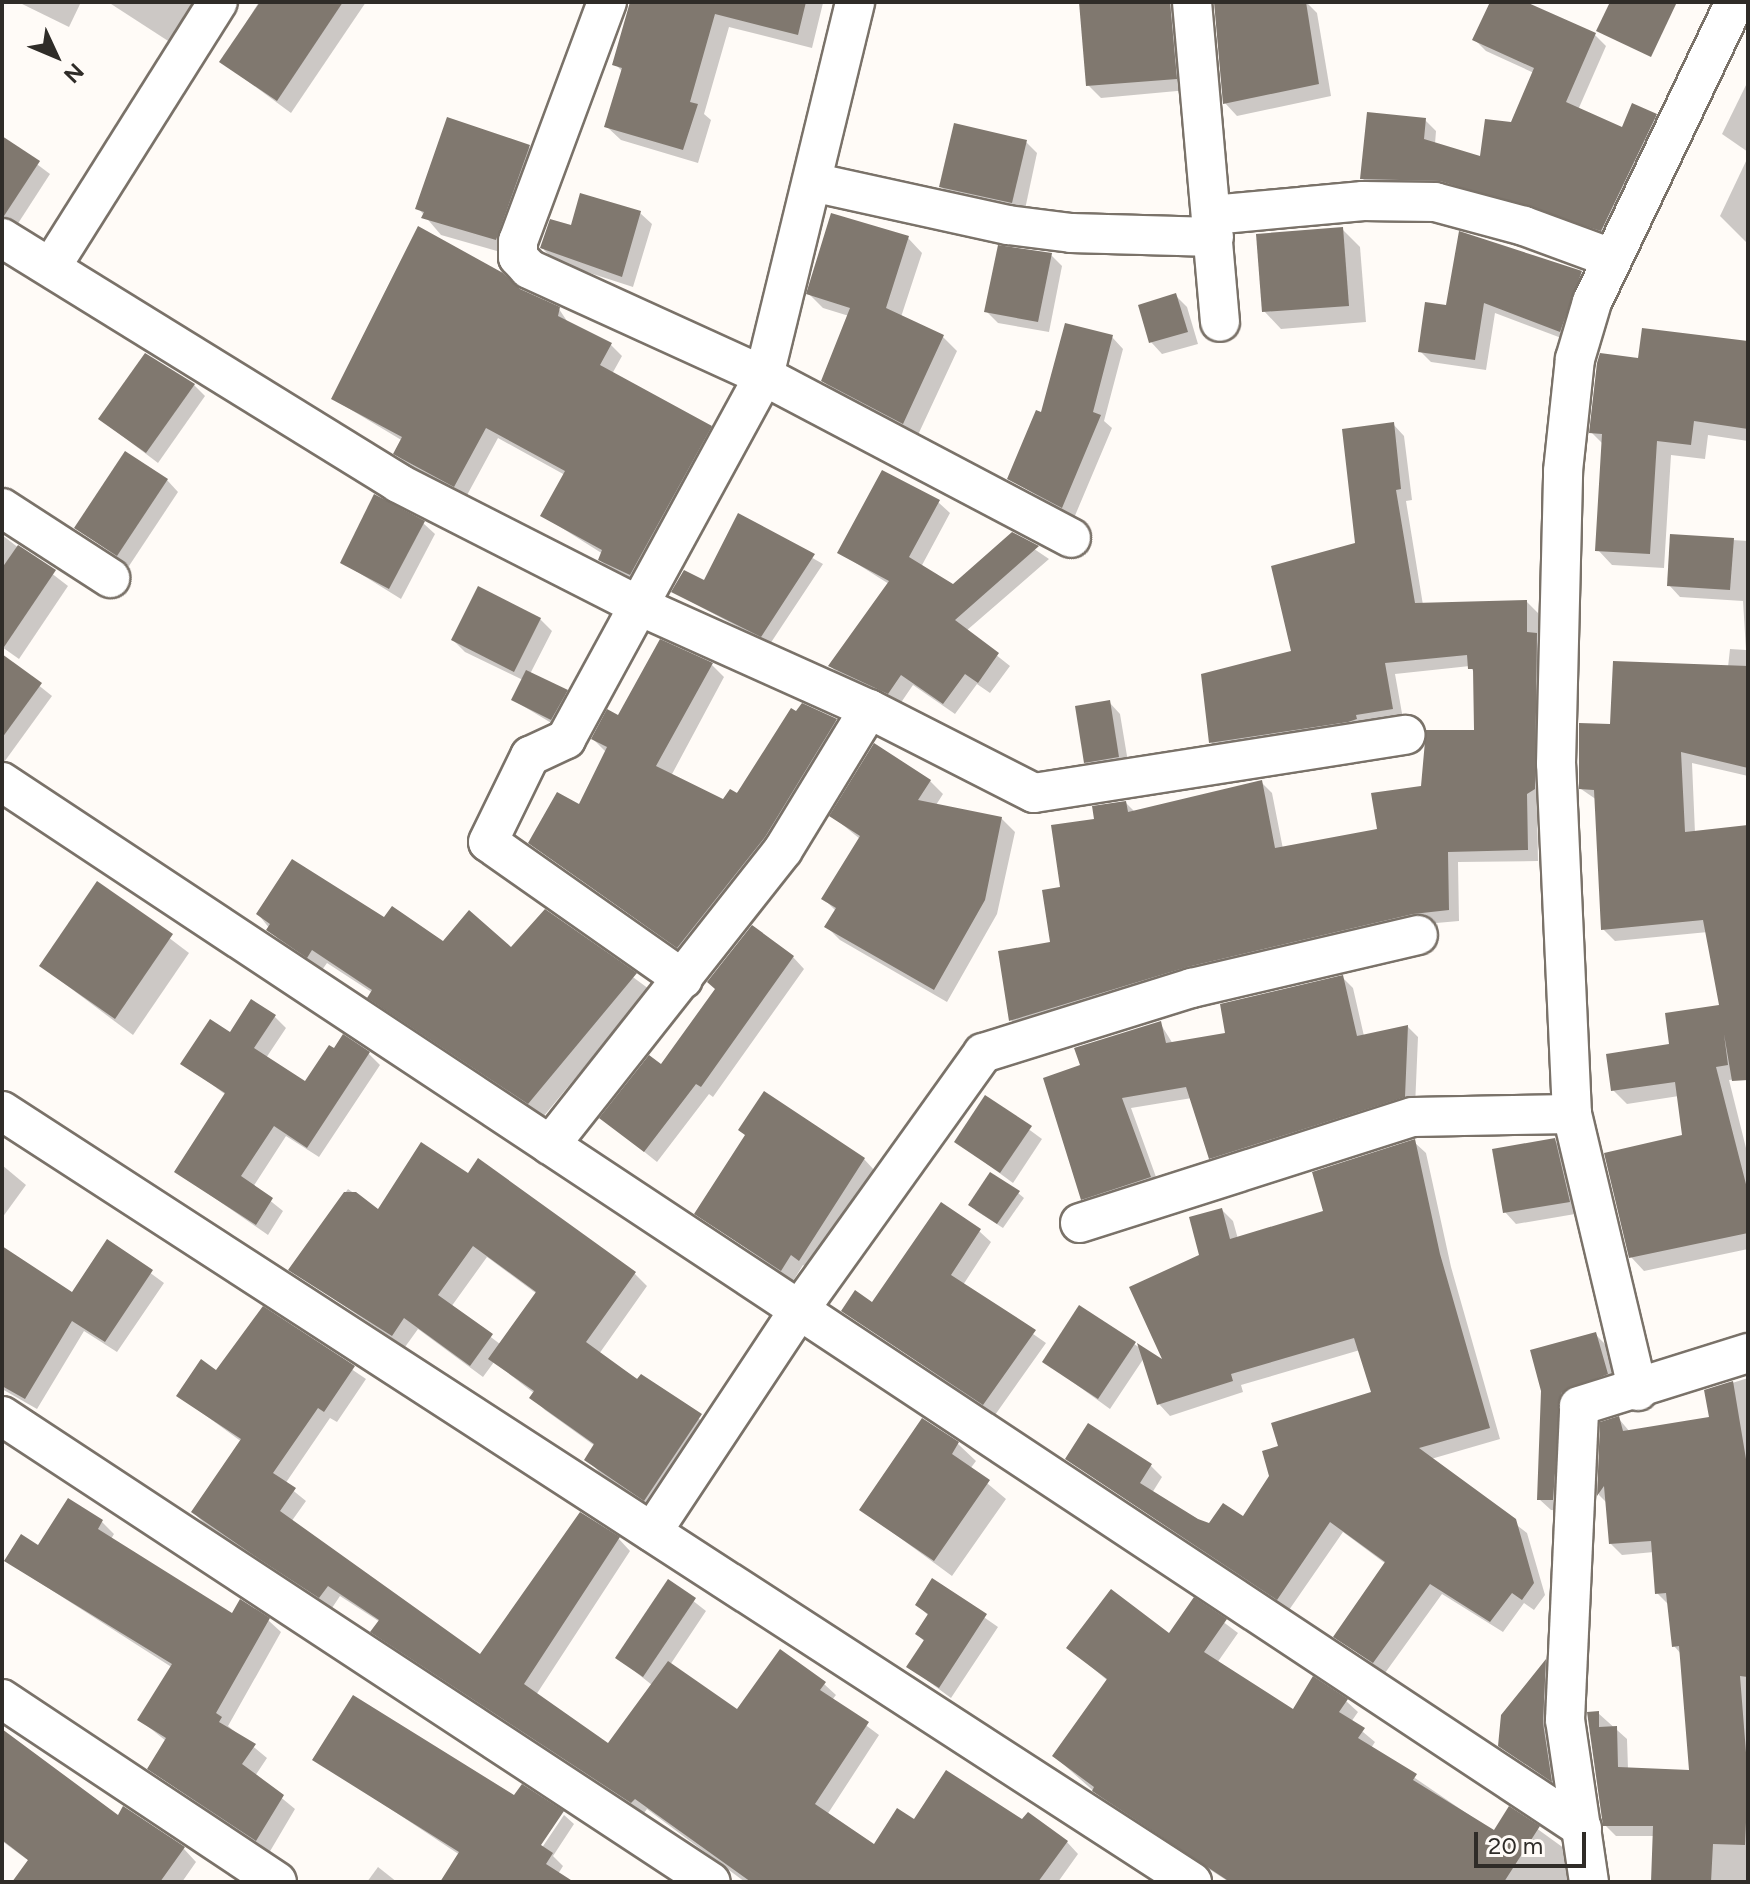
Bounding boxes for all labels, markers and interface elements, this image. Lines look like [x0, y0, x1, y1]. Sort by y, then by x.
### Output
north arrow [16, 16, 96, 96]
text: N [58, 58, 89, 89]
scale bar [1478, 1816, 1590, 1866]
text: 20 m [1488, 1831, 1543, 1860]

